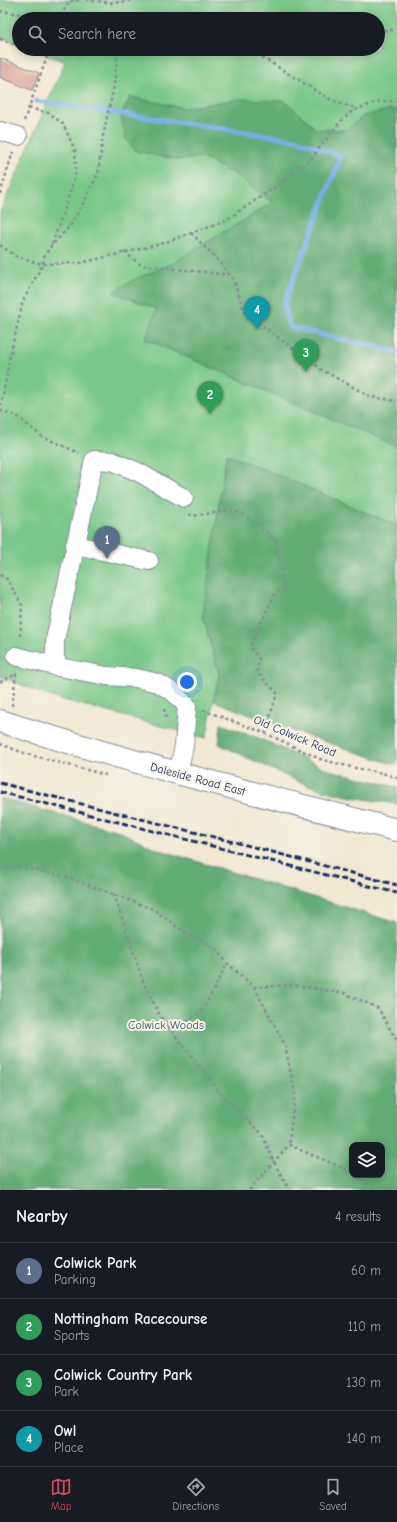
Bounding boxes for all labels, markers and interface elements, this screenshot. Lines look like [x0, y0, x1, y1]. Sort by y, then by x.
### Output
search box [12, 12, 385, 56]
icon: search [26, 23, 48, 45]
text: Search here [58, 25, 136, 43]
pin: 4 [244, 296, 270, 329]
pin: 3 [293, 339, 319, 372]
pin: 2 [197, 381, 223, 414]
pin: 1 [94, 526, 120, 559]
your location [177, 672, 197, 692]
street label: Old Colwick Road [252, 712, 338, 760]
street label: Daleside Road East [149, 760, 248, 799]
park label: Colwick Woods [128, 1018, 204, 1032]
map controls [349, 1142, 385, 1178]
button: layers [349, 1142, 385, 1178]
text: Nearby [16, 1207, 67, 1226]
text: 4 results [335, 1209, 381, 1224]
text: Colwick Park [54, 1254, 136, 1272]
text: 1 [26, 1263, 32, 1278]
text: 60 m [351, 1263, 381, 1278]
text: Parking [54, 1272, 96, 1287]
text: Nottingham Racecourse [54, 1310, 207, 1328]
text: 2 [26, 1319, 32, 1334]
text: 110 m [348, 1319, 381, 1334]
text: Sports [54, 1328, 89, 1343]
text: Colwick Country Park [54, 1366, 192, 1384]
text: 3 [26, 1375, 32, 1390]
text: 130 m [346, 1375, 381, 1390]
text: Park [54, 1384, 79, 1399]
text: Owl [54, 1422, 76, 1440]
text: 4 [26, 1431, 32, 1446]
text: 140 m [347, 1431, 381, 1446]
text: Place [54, 1440, 84, 1455]
tab: Map [50, 1476, 72, 1513]
tab: Directions [172, 1476, 219, 1513]
tab: Saved [319, 1476, 347, 1513]

